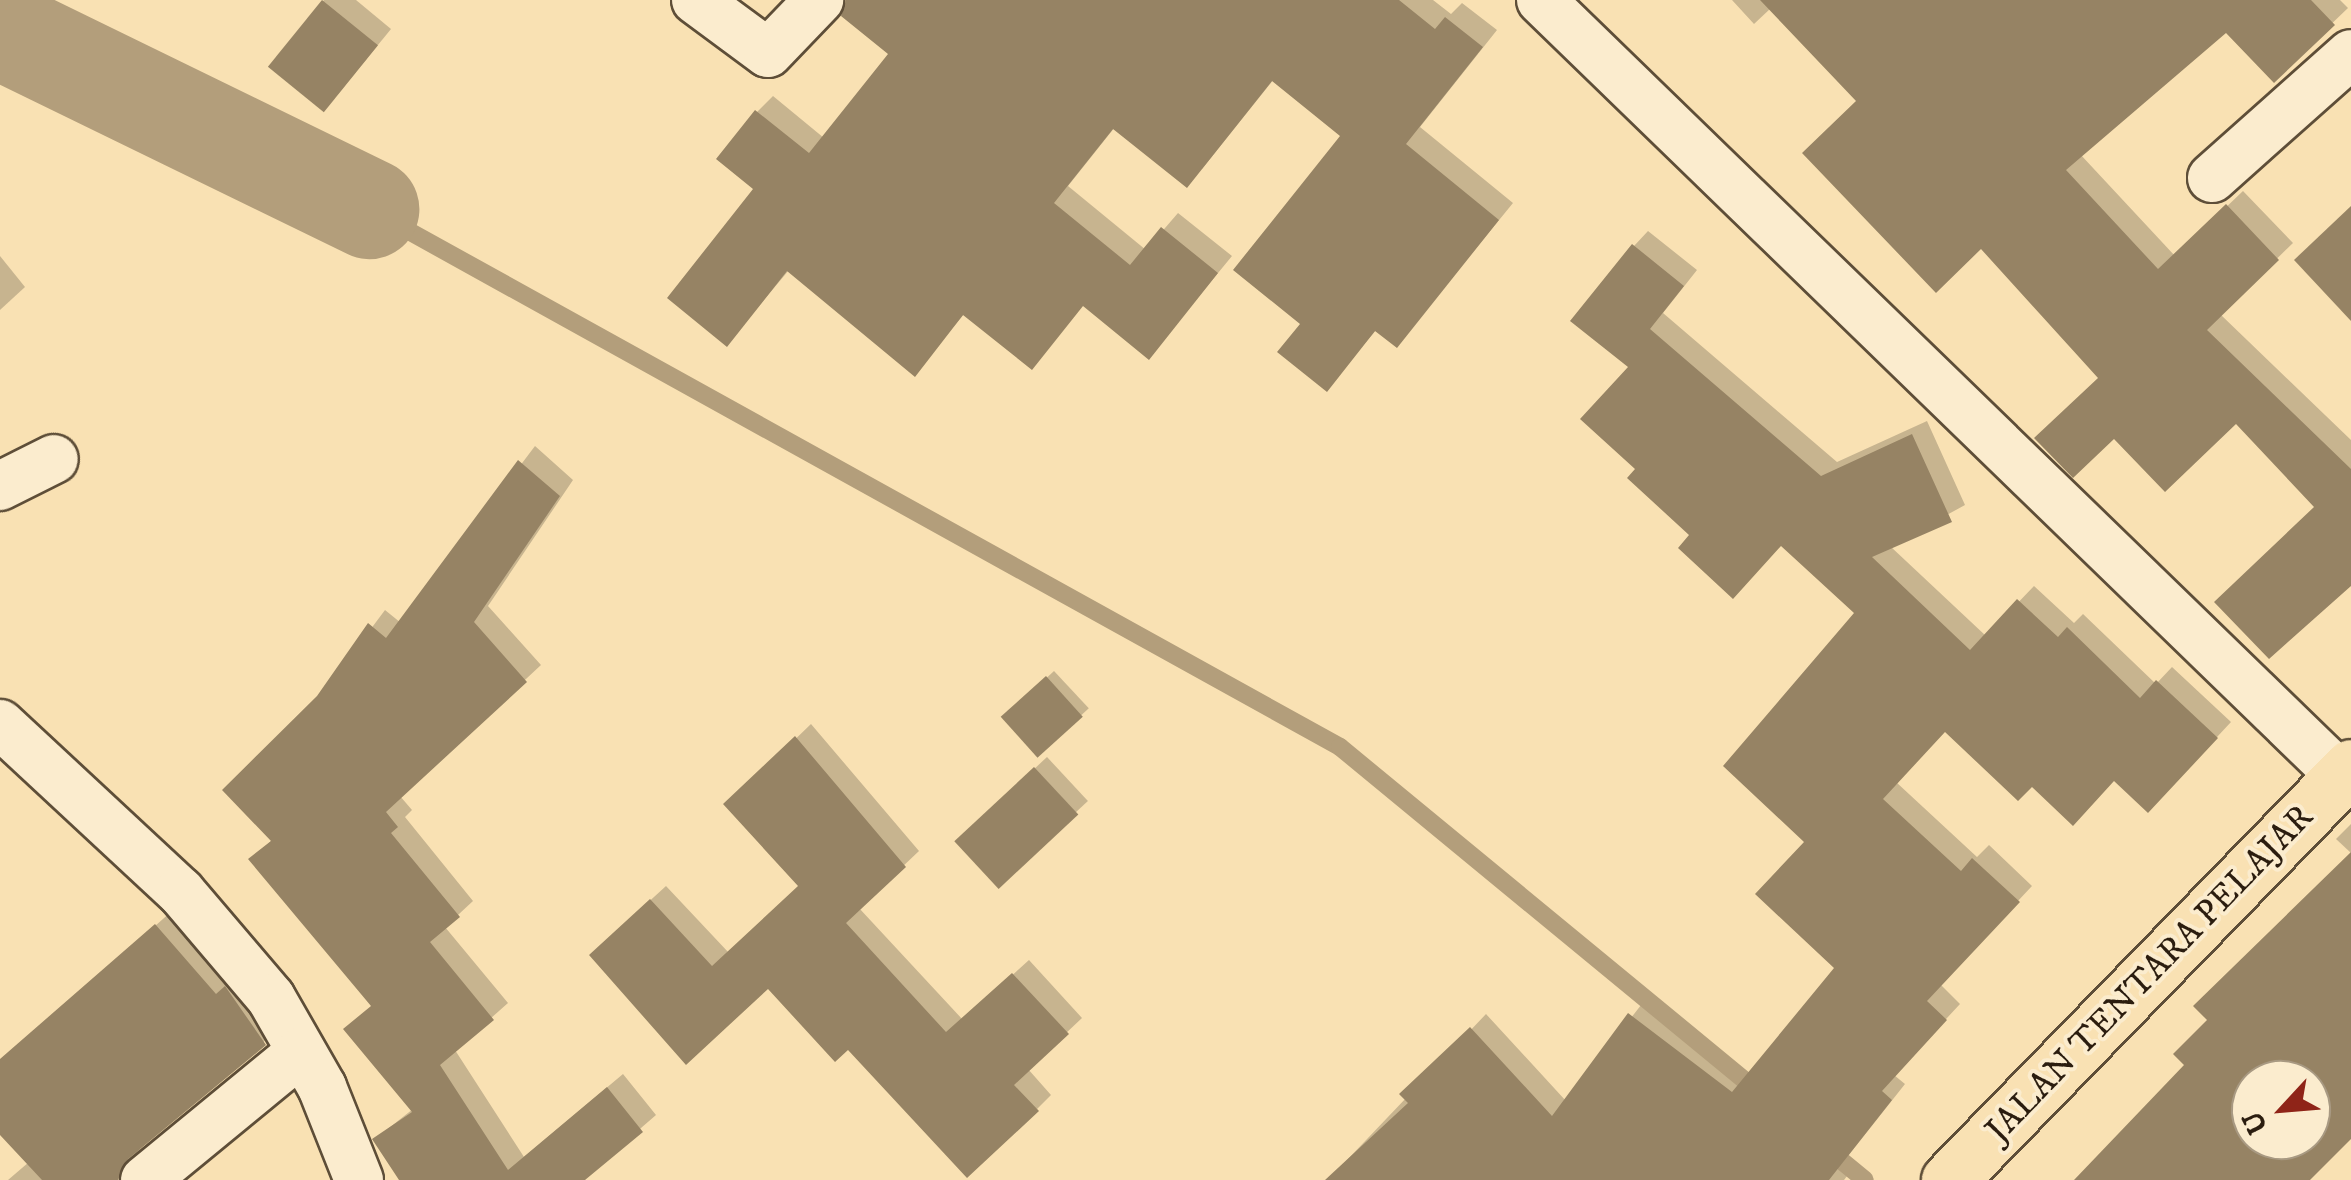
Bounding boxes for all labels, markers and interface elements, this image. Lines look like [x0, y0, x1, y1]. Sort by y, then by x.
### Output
street label: JALAN TENTARA PELAJAR [1978, 797, 2322, 1151]
north arrow [2231, 1060, 2331, 1160]
text: U [2235, 1105, 2276, 1140]

